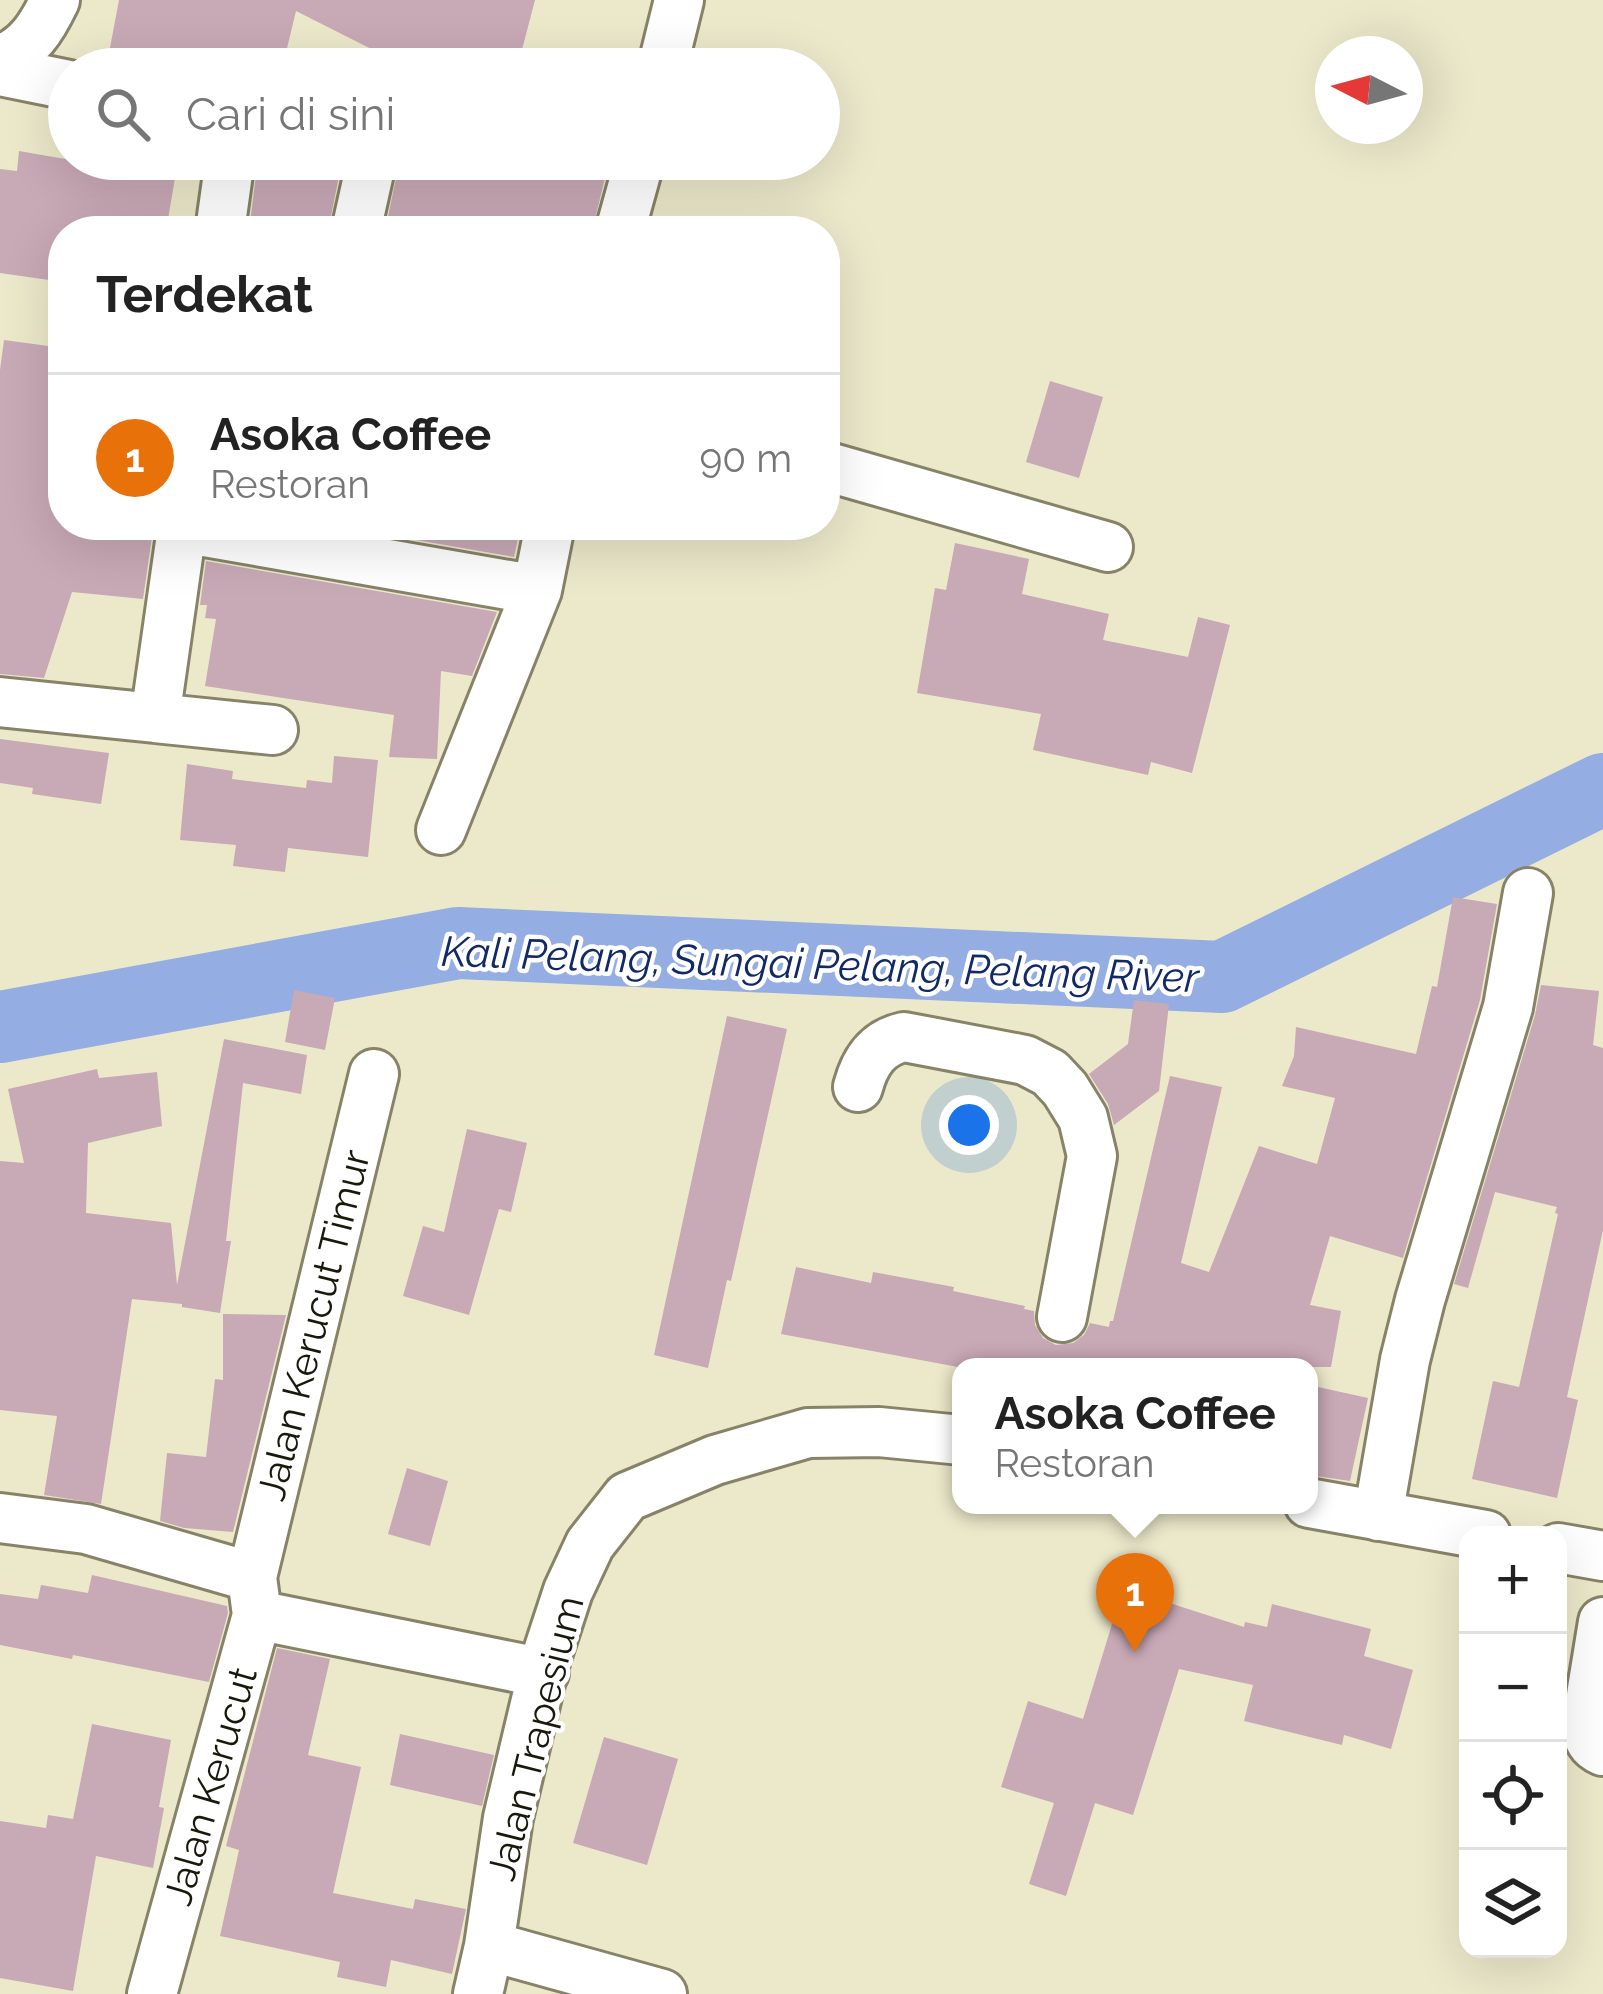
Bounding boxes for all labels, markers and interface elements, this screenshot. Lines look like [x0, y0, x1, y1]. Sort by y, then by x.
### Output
north arrow [1315, 36, 1423, 144]
search box [48, 48, 840, 180]
icon: search [90, 81, 156, 147]
text: Cari di sini [186, 88, 395, 141]
text: Terdekat [96, 264, 313, 324]
text: Asoka Coffee [210, 408, 491, 461]
text: 1 [125, 435, 145, 481]
text: 90 m [699, 435, 792, 481]
text: Restoran [210, 461, 370, 507]
water label: Kali Pelang, Sungai Pelang, Pelang River [440, 927, 1201, 1002]
your location [939, 1095, 999, 1155]
street label: Jalan Kerucut Timur [247, 1145, 379, 1505]
popup [952, 1358, 1318, 1514]
text: Asoka Coffee [994, 1387, 1276, 1440]
text: Restoran [994, 1440, 1154, 1486]
map controls [1459, 1526, 1567, 1958]
button: + [1459, 1526, 1567, 1634]
pin: 1 [1096, 1553, 1174, 1652]
street label: Jalan Trapesium [477, 1591, 593, 1885]
button: − [1459, 1634, 1567, 1742]
street label: Jalan Kerucut [154, 1662, 266, 1910]
button: locate [1459, 1742, 1567, 1850]
button: layers [1459, 1850, 1567, 1958]

